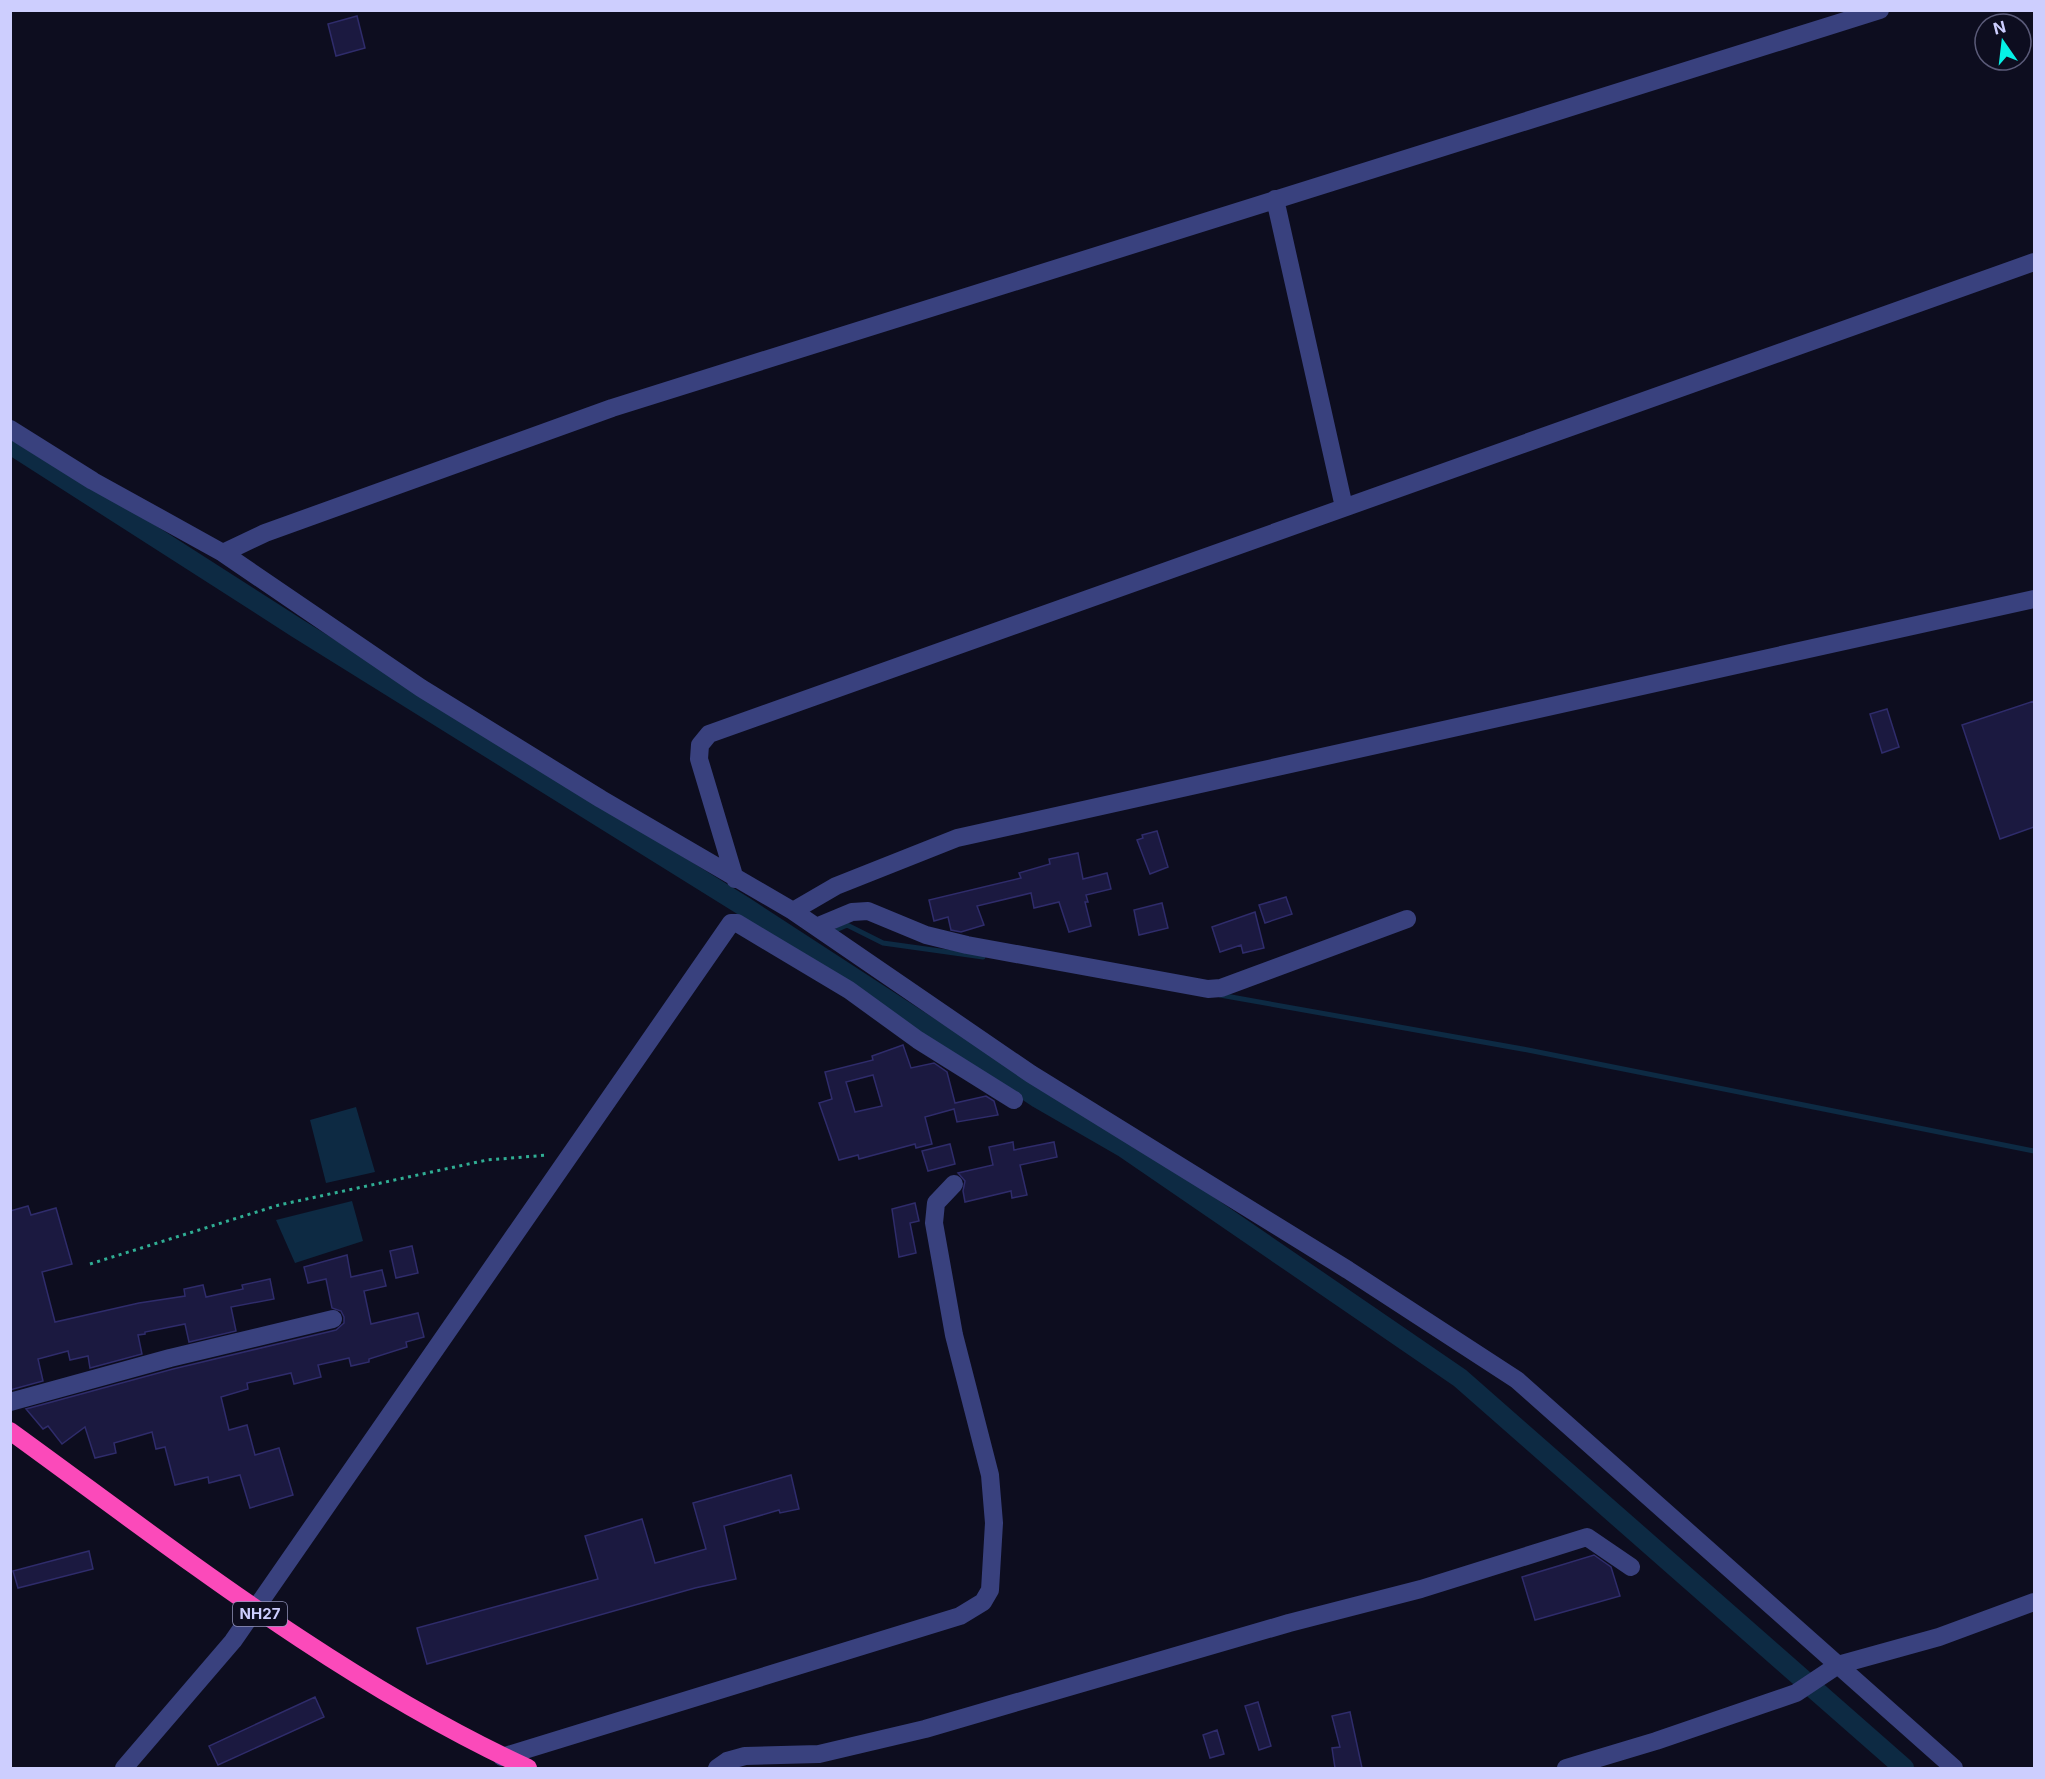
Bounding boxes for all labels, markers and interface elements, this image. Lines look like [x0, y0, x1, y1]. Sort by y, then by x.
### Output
north arrow [1973, 12, 2033, 72]
text: N [1991, 16, 2008, 39]
road number: NH27 [233, 1602, 287, 1626]

